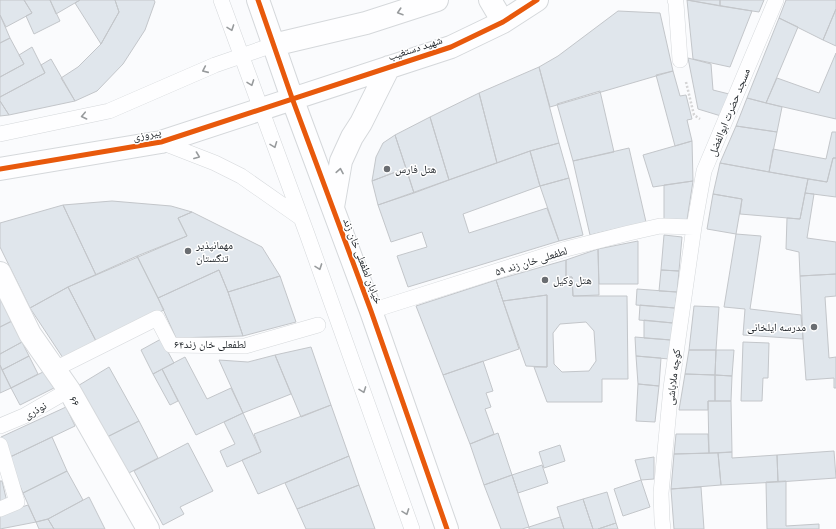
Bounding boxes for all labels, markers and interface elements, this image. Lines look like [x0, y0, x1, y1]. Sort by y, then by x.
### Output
one-way arrow [397, 7, 404, 16]
one-way arrow [227, 25, 235, 32]
street label: شهید دستغیب [386, 33, 444, 63]
one-way arrow [202, 65, 209, 73]
street label: مسجد حضرت ابوالفضل [705, 66, 753, 158]
one-way arrow [246, 79, 254, 86]
one-way arrow [81, 112, 87, 120]
street label: پیروزی [132, 124, 162, 144]
one-way arrow [269, 142, 277, 149]
one-way arrow [194, 152, 201, 160]
place label: هتل فارس [395, 162, 437, 176]
marker: هتل فارس [382, 164, 392, 174]
one-way arrow [335, 168, 343, 174]
street label: خیابان لطفعلی خان زند [340, 216, 386, 306]
place label: مهمانپذیر تنگستان [195, 238, 233, 265]
street label: لطفعلی خان زند ۵۹ [493, 243, 569, 279]
marker: مهمانپذیر تنگستان [183, 246, 193, 256]
one-way arrow [314, 264, 323, 271]
place label: هتل وکیل [553, 273, 592, 287]
marker: هتل وکیل [540, 275, 550, 285]
place label: مدرسه ایلخانی [747, 320, 806, 334]
marker: مدرسه ایلخانی [809, 322, 819, 332]
street label: لطفعلی خان زند۶۴ [174, 337, 246, 351]
street label: کوچه ملاباشی [663, 348, 683, 406]
one-way arrow [358, 386, 366, 393]
street label: ۶۶ [66, 393, 84, 409]
street label: نوذری [21, 398, 49, 422]
one-way arrow [402, 509, 410, 516]

